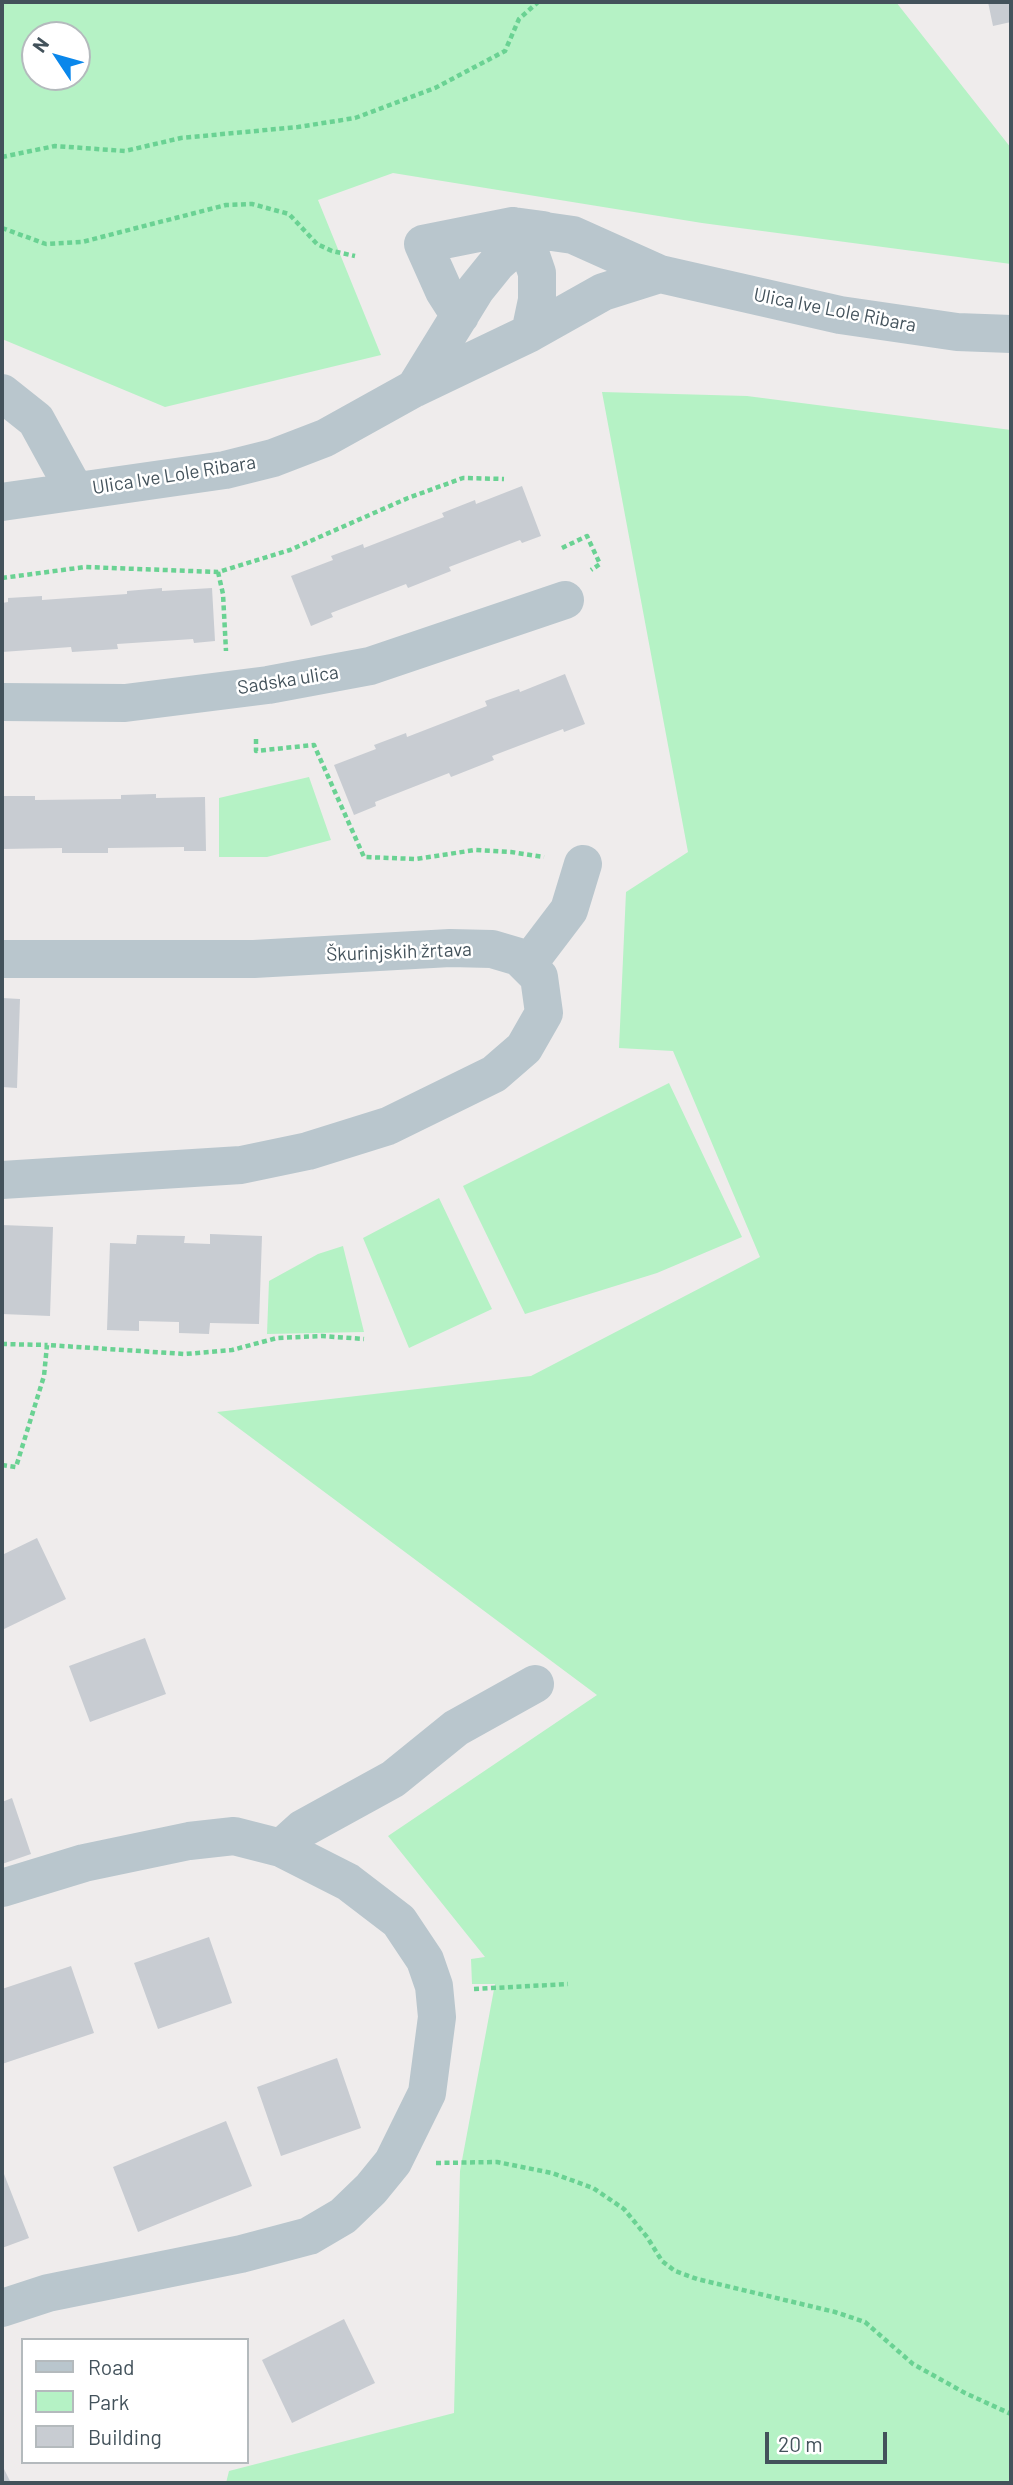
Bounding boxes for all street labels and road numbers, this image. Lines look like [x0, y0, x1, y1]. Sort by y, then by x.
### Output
street label: Ulica Ive Lole Ribara [752, 283, 918, 337]
street label: Ulica Ive Lole Ribara [91, 451, 257, 499]
street label: Sadska ulica [236, 661, 340, 699]
street label: Škurinjskih žrtava [326, 938, 472, 966]

